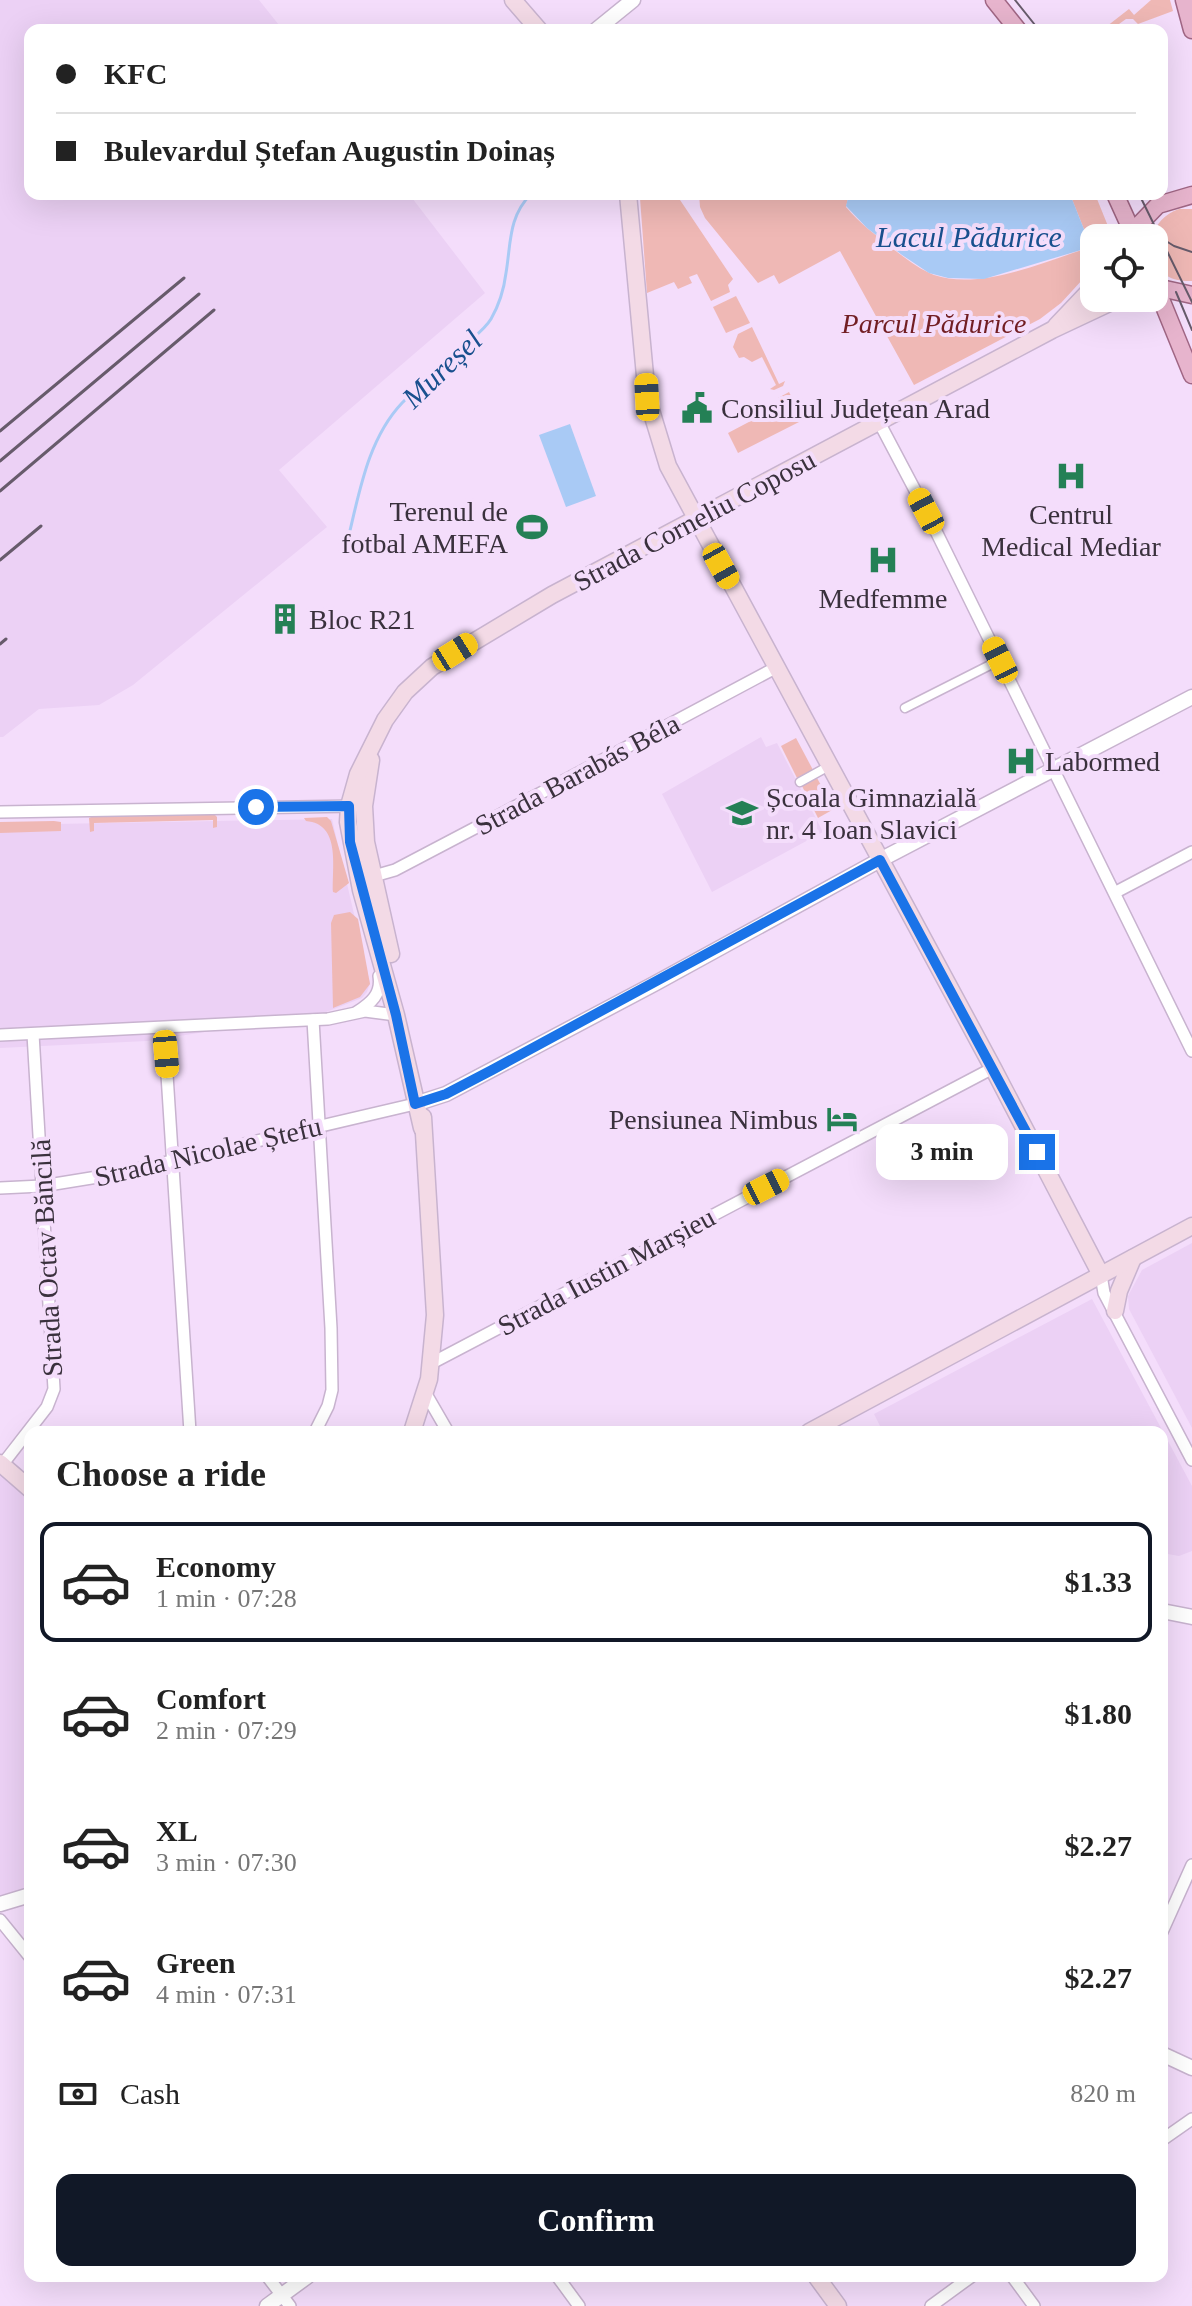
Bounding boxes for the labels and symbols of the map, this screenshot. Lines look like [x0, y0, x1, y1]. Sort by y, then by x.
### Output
water label: Lacul Pădurice [875, 220, 1062, 253]
park label: Parcul Pădurice [841, 308, 1026, 339]
water label: Mureșel [395, 323, 488, 415]
car [634, 372, 660, 422]
public building icon: Consiliul Județean Arad [680, 391, 714, 425]
place label: Consiliul Județean Arad [721, 393, 990, 424]
street label: Strada Corneliu Coposu [568, 444, 820, 597]
hospital icon: Centrul Medical Mediar [1054, 459, 1088, 493]
car [904, 484, 948, 538]
place label: Terenul de fotbal AMEFA [341, 496, 509, 559]
place label: Centrul Medical Mediar [981, 499, 1161, 562]
sports icon: Terenul de fotbal AMEFA [515, 510, 549, 544]
car [699, 539, 743, 593]
hospital icon: Medfemme [866, 543, 900, 577]
place label: Medfemme [818, 583, 948, 614]
building icon: Bloc R21 [268, 602, 302, 636]
place label: Bloc R21 [309, 604, 416, 635]
car [428, 629, 482, 675]
car [979, 633, 1021, 687]
street label: Strada Barabás Béla [470, 707, 685, 841]
hospital icon: Labormed [1004, 744, 1038, 778]
place label: Labormed [1045, 746, 1160, 777]
place label: Școala Gimnazială nr. 4 Ioan Slavici [766, 782, 977, 845]
route start [238, 789, 274, 825]
school or university icon: Școala Gimnazială nr. 4 Ioan Slavici [725, 796, 759, 830]
car [152, 1029, 180, 1079]
hotel icon: Pensiunea Nimbus [825, 1102, 859, 1136]
place label: Pensiunea Nimbus [609, 1104, 818, 1135]
street label: Strada Nicolae Ștefu [92, 1110, 324, 1193]
callout: 3 min [877, 1124, 1009, 1180]
route end [1019, 1134, 1055, 1170]
street label: Strada Octav Băncilă [25, 1138, 68, 1378]
car [739, 1165, 793, 1209]
street label: Strada Iustin Marșieu [493, 1201, 720, 1342]

